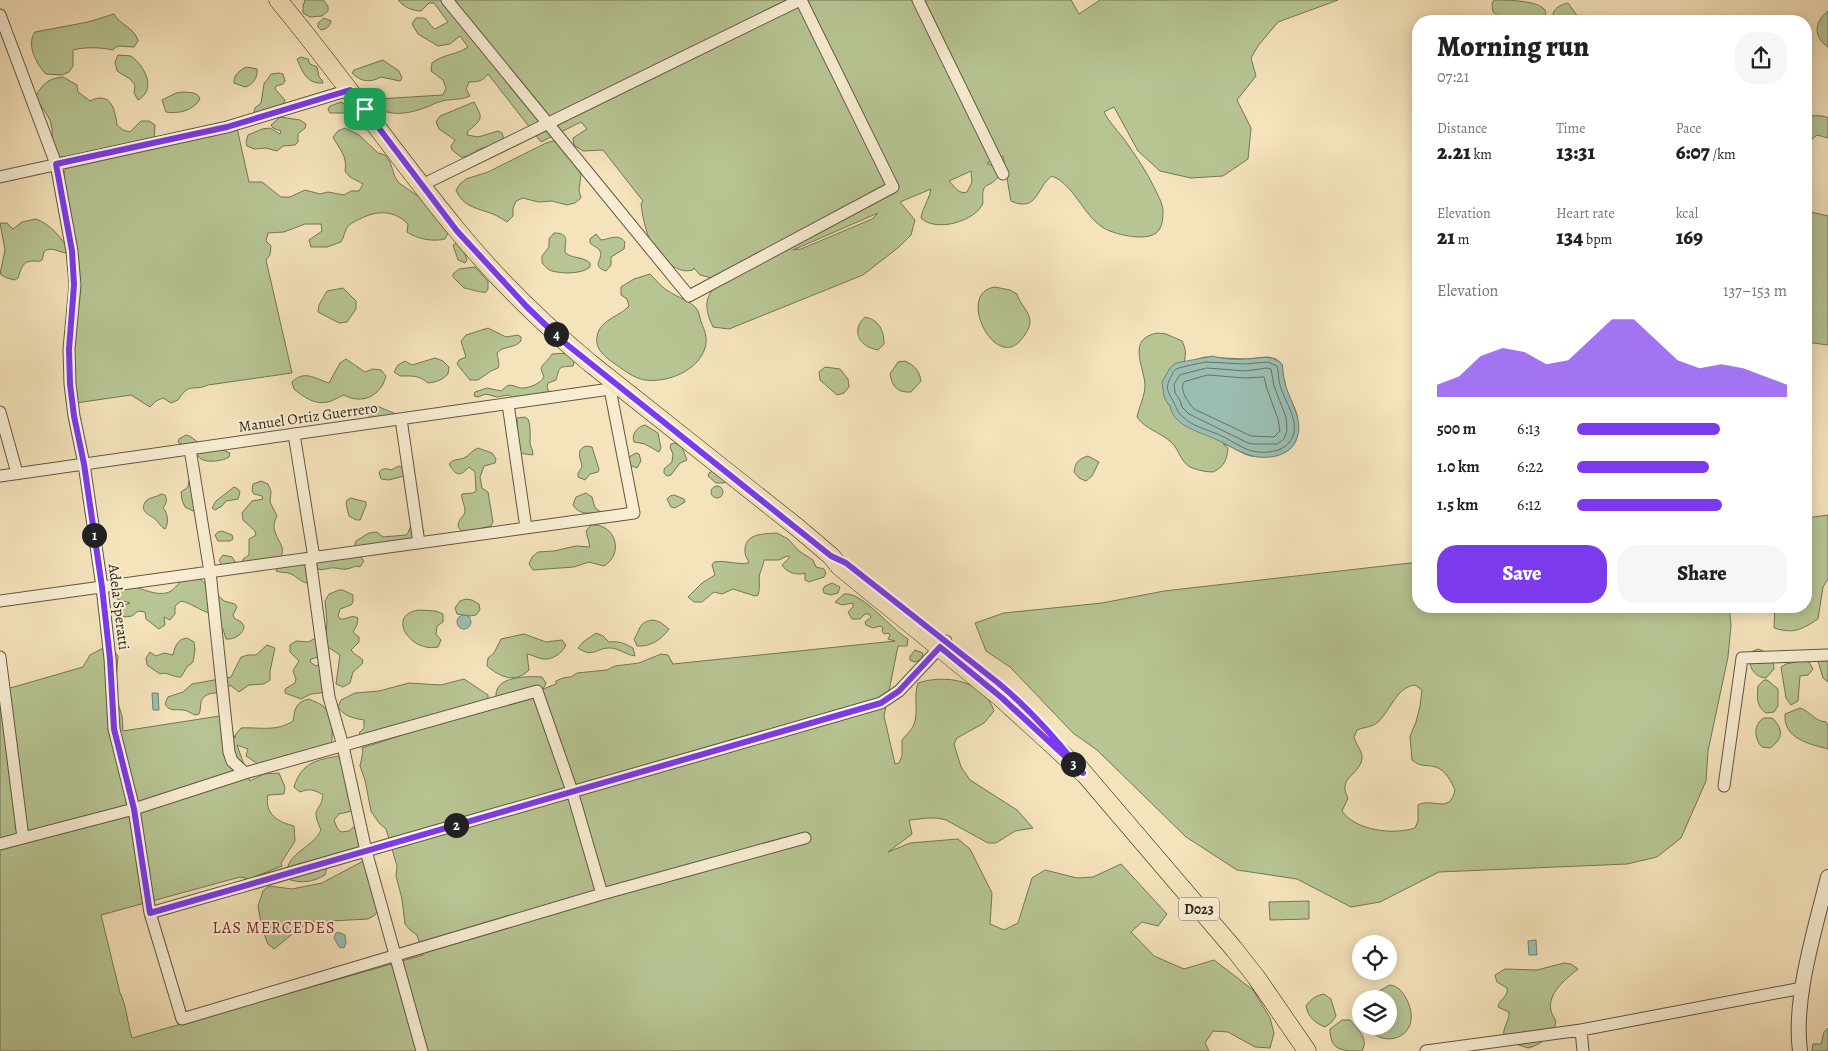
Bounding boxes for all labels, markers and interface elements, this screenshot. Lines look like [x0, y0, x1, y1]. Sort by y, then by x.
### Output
text: Morning run [1437, 28, 1589, 66]
button: share [1735, 32, 1787, 84]
text: 07:21 [1437, 66, 1469, 88]
pin [344, 88, 386, 130]
icon: arrive [351, 95, 379, 123]
text: Distance [1437, 119, 1487, 138]
text: Time [1556, 119, 1585, 138]
text: Pace [1676, 119, 1702, 138]
text: 2.21 [1437, 138, 1471, 166]
text: 13:31 [1556, 138, 1595, 166]
text: 6:07 [1676, 138, 1710, 166]
text: km [1471, 145, 1492, 164]
text: /km [1710, 145, 1736, 164]
text: Elevation [1437, 204, 1491, 223]
text: Heart rate [1556, 204, 1615, 223]
text: kcal [1676, 204, 1698, 223]
text: 21 [1437, 223, 1455, 251]
text: 134 [1556, 223, 1583, 251]
text: 169 [1676, 223, 1703, 251]
text: m [1455, 230, 1469, 249]
text: bpm [1583, 230, 1612, 249]
text: Elevation [1437, 280, 1498, 302]
text: 137–153 m [1723, 280, 1787, 302]
pin: 4 [544, 322, 568, 346]
text: 4 [553, 325, 560, 344]
street label: Manuel Ortiz Guerrero [237, 397, 379, 437]
text: 500 m [1437, 418, 1476, 440]
text: 6:13 [1517, 418, 1540, 440]
text: 1.0 km [1437, 456, 1480, 478]
text: 6:22 [1517, 456, 1543, 478]
text: 1.5 km [1437, 494, 1478, 516]
text: 6:12 [1517, 494, 1541, 516]
pin: 1 [82, 522, 106, 548]
text: 1 [92, 526, 97, 545]
button: Save [1437, 545, 1607, 603]
button: Share [1617, 545, 1787, 603]
street label: Adela Speratti [104, 562, 134, 651]
pin: 3 [1060, 752, 1086, 776]
text: 3 [1070, 755, 1077, 774]
pin: 2 [444, 812, 468, 838]
text: 2 [453, 816, 460, 835]
road number: D023 [1179, 898, 1219, 921]
district label: LAS MERCEDES [213, 917, 335, 939]
map controls [1352, 935, 1397, 1035]
button: locate [1352, 935, 1397, 980]
button: layers [1352, 990, 1397, 1035]

